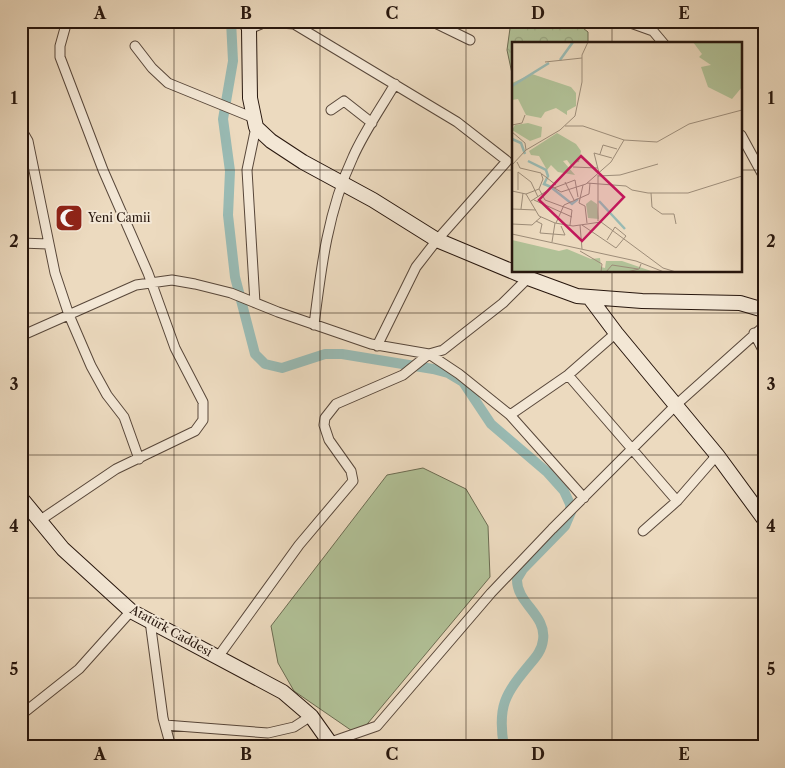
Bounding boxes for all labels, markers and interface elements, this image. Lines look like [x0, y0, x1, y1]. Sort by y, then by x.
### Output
text: A [93, 3, 107, 23]
text: B [240, 3, 252, 23]
text: C [386, 3, 398, 23]
text: D [531, 3, 545, 23]
text: E [678, 3, 690, 23]
inset map [512, 42, 742, 272]
text: 1 [10, 88, 18, 108]
text: 1 [767, 88, 775, 108]
mosque icon: Yeni Camii [54, 203, 84, 233]
place label: Yeni Camii [87, 210, 151, 225]
text: 2 [9, 231, 19, 251]
text: 2 [766, 231, 776, 251]
text: 3 [9, 374, 19, 394]
text: 3 [766, 374, 776, 394]
text: 4 [9, 516, 19, 536]
text: 4 [766, 516, 776, 536]
street label: Atatürk Caddesi [127, 601, 215, 659]
text: 5 [10, 659, 19, 679]
text: 5 [767, 659, 776, 679]
text: A [93, 744, 107, 764]
text: B [240, 744, 252, 764]
text: C [386, 744, 398, 764]
text: D [531, 744, 545, 764]
text: E [678, 744, 690, 764]

